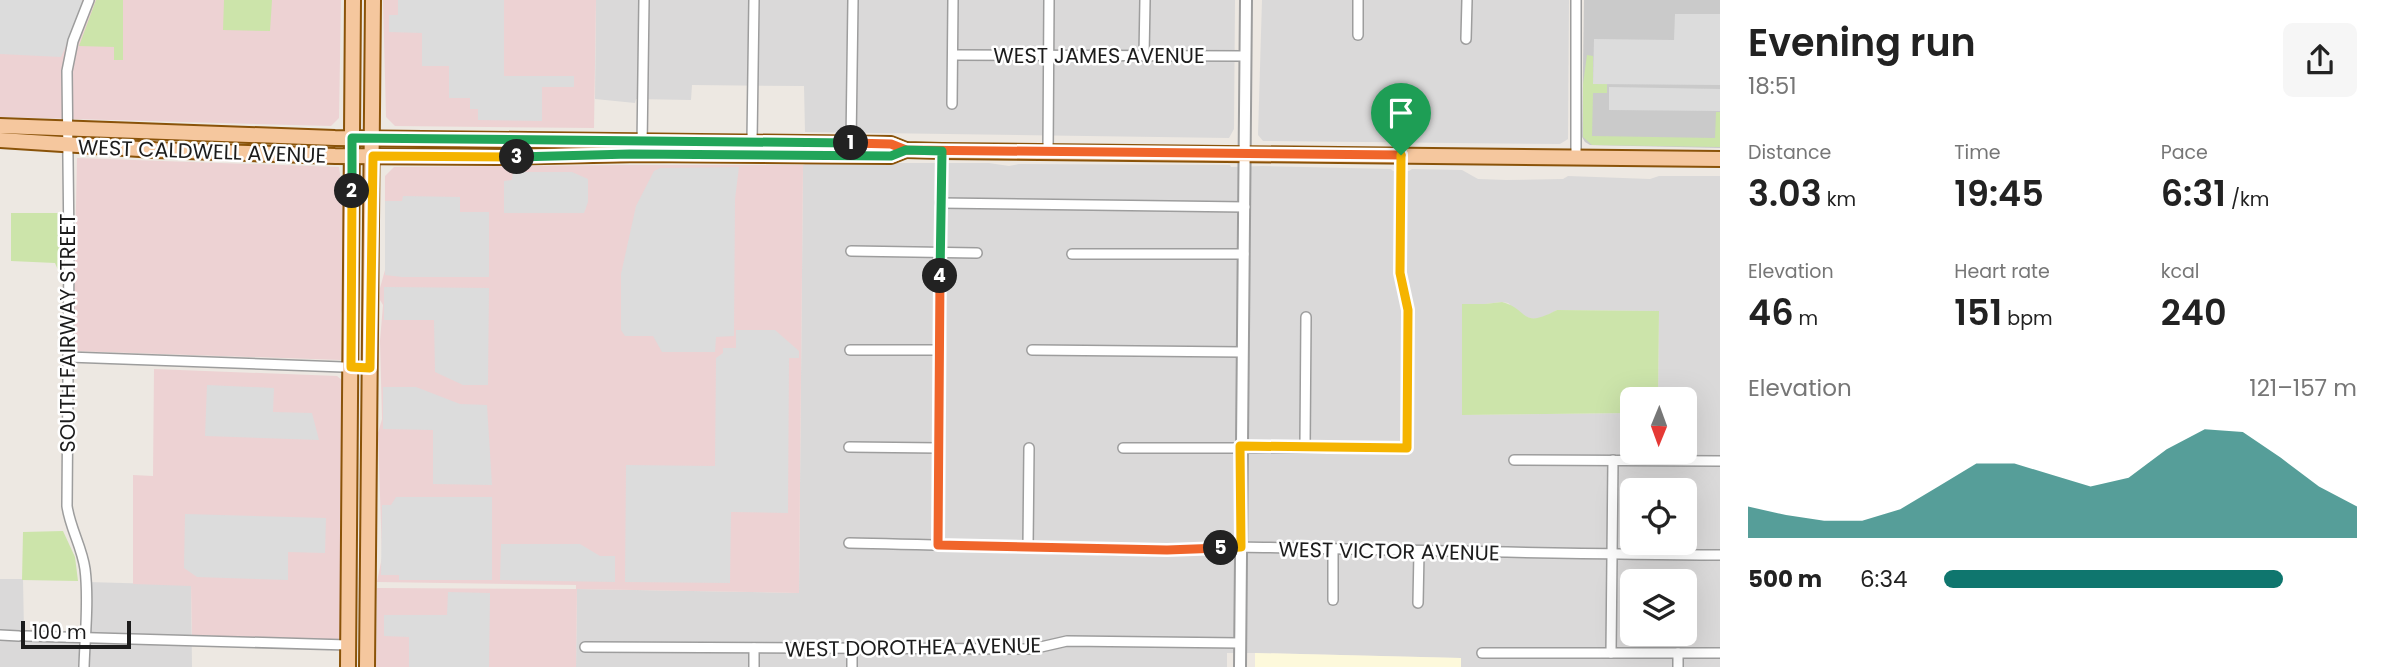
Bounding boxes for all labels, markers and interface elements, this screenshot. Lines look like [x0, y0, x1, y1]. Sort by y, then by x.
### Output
text: Evening run [1748, 16, 1976, 69]
button: share [2283, 23, 2357, 97]
street label: WEST JAMES AVENUE [993, 41, 1205, 70]
text: 18:51 [1748, 70, 1797, 102]
pin [1371, 83, 1431, 155]
icon: arrive [1382, 94, 1420, 132]
pin: 1 [834, 125, 868, 160]
text: 1 [847, 129, 854, 156]
street label: WEST CALDWELL AVENUE [77, 132, 327, 170]
text: Distance [1748, 139, 1831, 166]
text: Time [1954, 139, 2001, 166]
text: Pace [2161, 139, 2208, 166]
pin: 3 [500, 140, 534, 174]
text: 3 [511, 143, 522, 170]
text: 3.03 [1748, 169, 1822, 218]
text: 19:45 [1954, 169, 2044, 218]
text: 6:31 [2161, 169, 2226, 218]
pin: 2 [334, 174, 370, 208]
text: 2 [346, 177, 357, 204]
text: km [1822, 186, 1856, 213]
text: /km [2226, 186, 2269, 213]
street label: SOUTH FAIRWAY STREET [53, 213, 82, 453]
pin: 4 [922, 258, 958, 294]
text: Elevation [1748, 258, 1834, 285]
text: Heart rate [1954, 258, 2050, 285]
text: kcal [2161, 258, 2200, 285]
text: 4 [933, 262, 946, 289]
text: 46 [1748, 288, 1794, 337]
text: 151 [1954, 288, 2002, 337]
text: 240 [2161, 288, 2227, 337]
text: m [1794, 305, 1818, 332]
text: bpm [2002, 305, 2053, 332]
text: Elevation [1748, 372, 1852, 404]
text: 121–157 m [2249, 372, 2357, 404]
north arrow [1620, 387, 1698, 464]
map controls [1620, 387, 1697, 646]
button: locate [1620, 478, 1697, 555]
pin: 5 [1204, 530, 1238, 566]
text: 5 [1214, 534, 1227, 561]
street label: WEST VICTOR AVENUE [1278, 535, 1500, 567]
text: 500 m [1748, 563, 1822, 595]
text: 6:34 [1860, 563, 1908, 595]
button: layers [1620, 569, 1697, 646]
scale bar [21, 618, 131, 650]
text: 100 m [32, 619, 87, 646]
street label: WEST DOROTHEA AVENUE [785, 630, 1041, 664]

